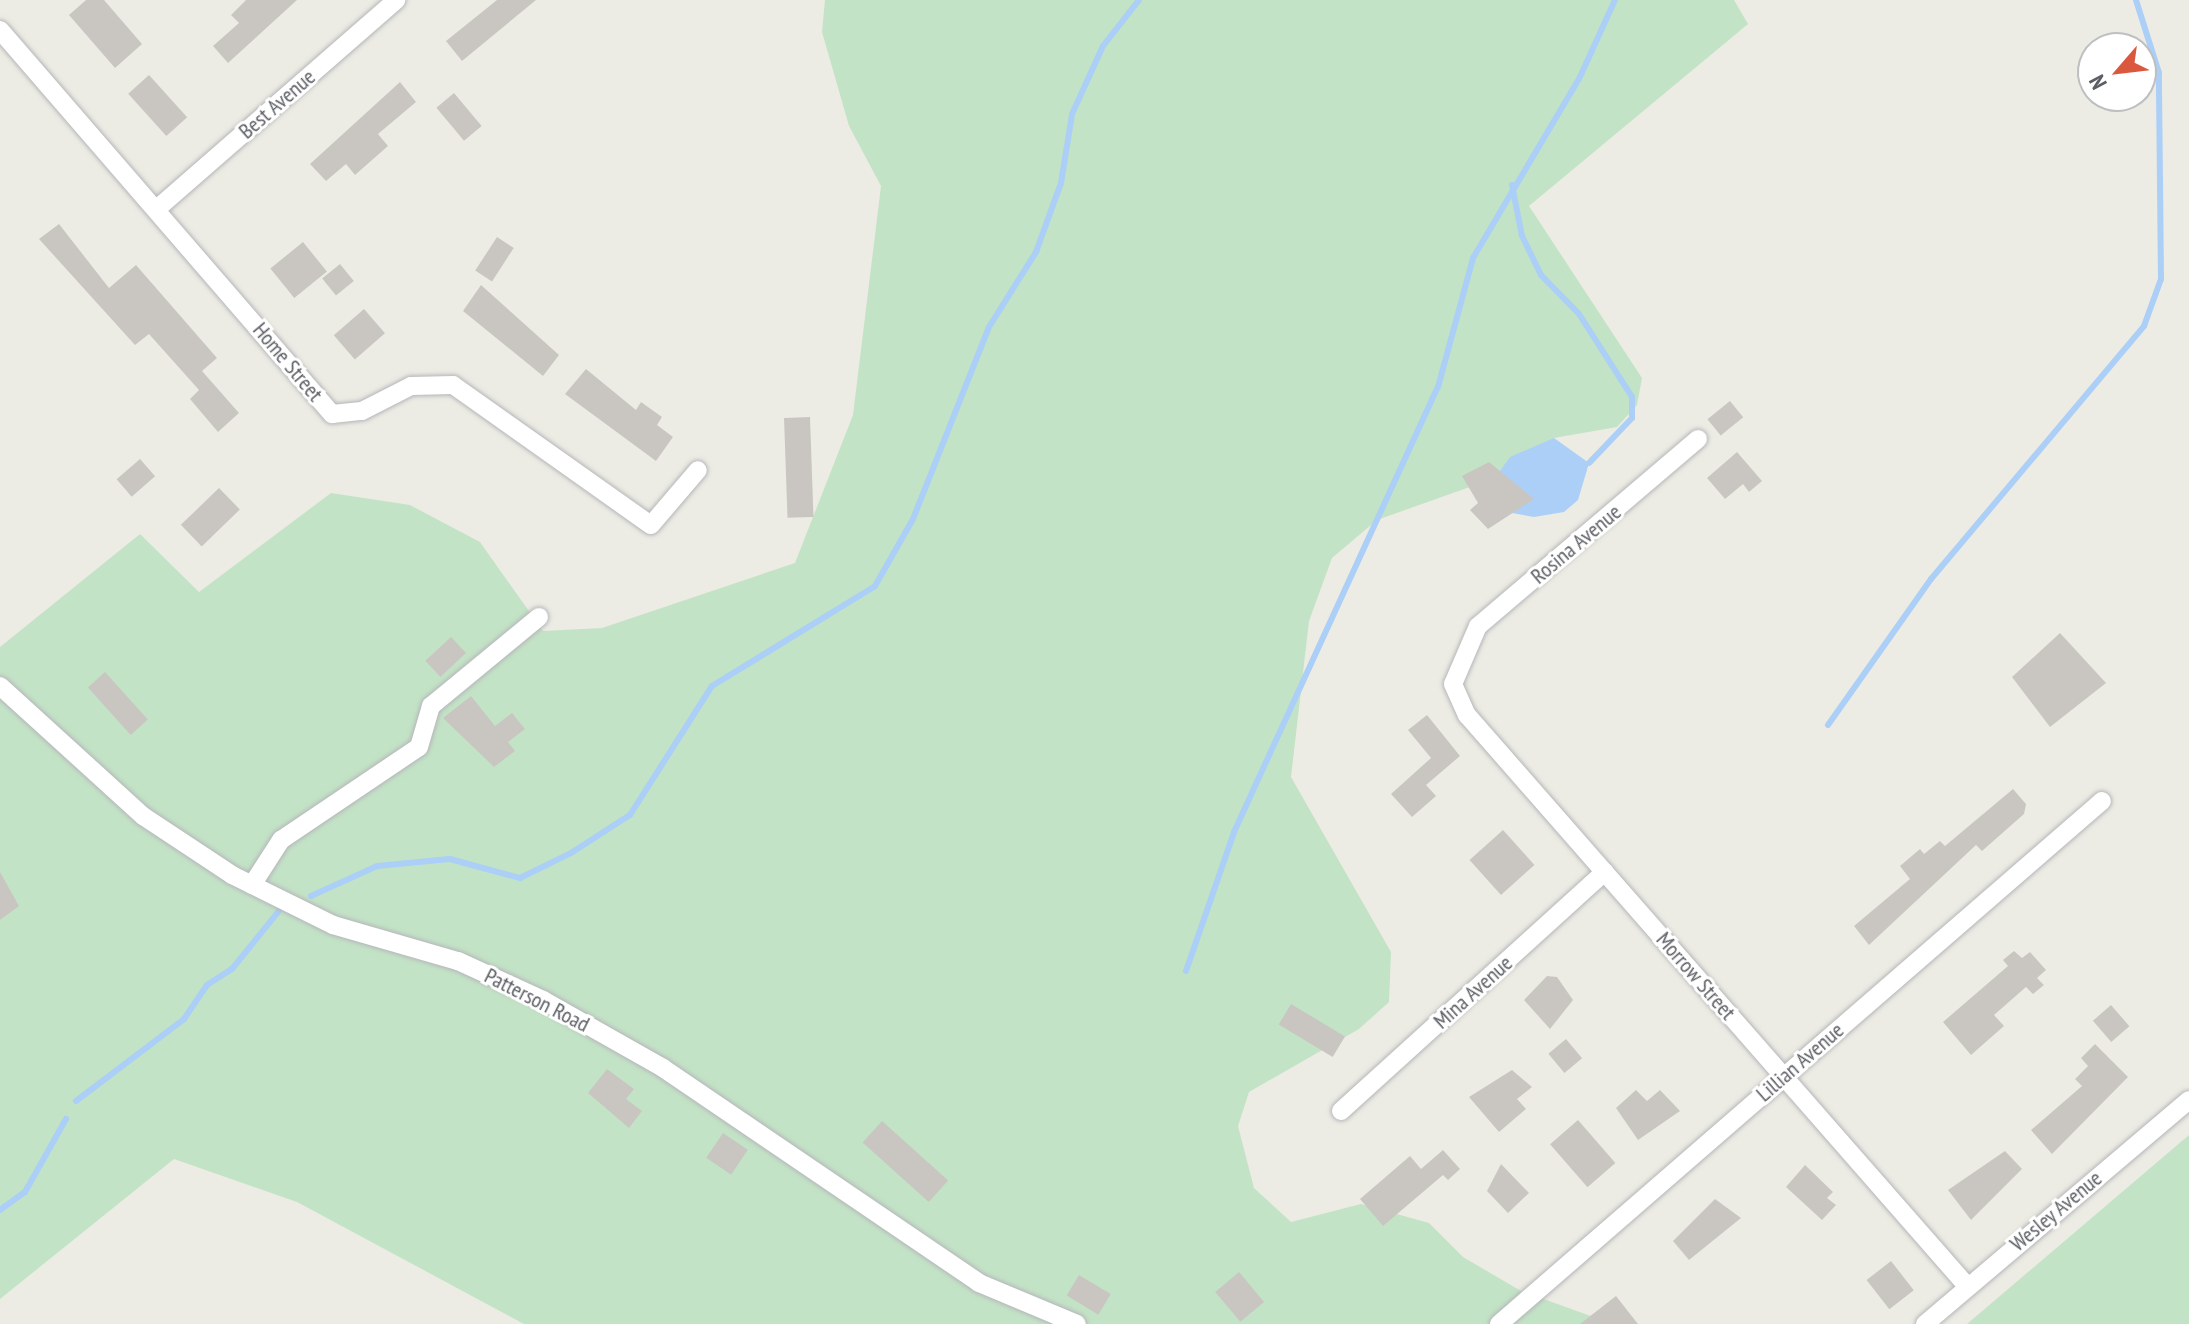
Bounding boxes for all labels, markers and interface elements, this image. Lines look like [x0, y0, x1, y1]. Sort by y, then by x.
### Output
north arrow [2077, 32, 2157, 112]
street label: Best Avenue [233, 63, 321, 145]
text: N [2082, 71, 2113, 94]
street label: Home Street [247, 317, 329, 407]
street label: Rosina Avenue [1525, 498, 1627, 590]
street label: Morrow Street [1651, 927, 1741, 1025]
street label: Mina Avenue [1428, 950, 1518, 1034]
street label: Patterson Road [480, 962, 594, 1038]
street label: Lillian Avenue [1751, 1017, 1849, 1107]
street label: Wesley Avenue [2004, 1165, 2108, 1257]

